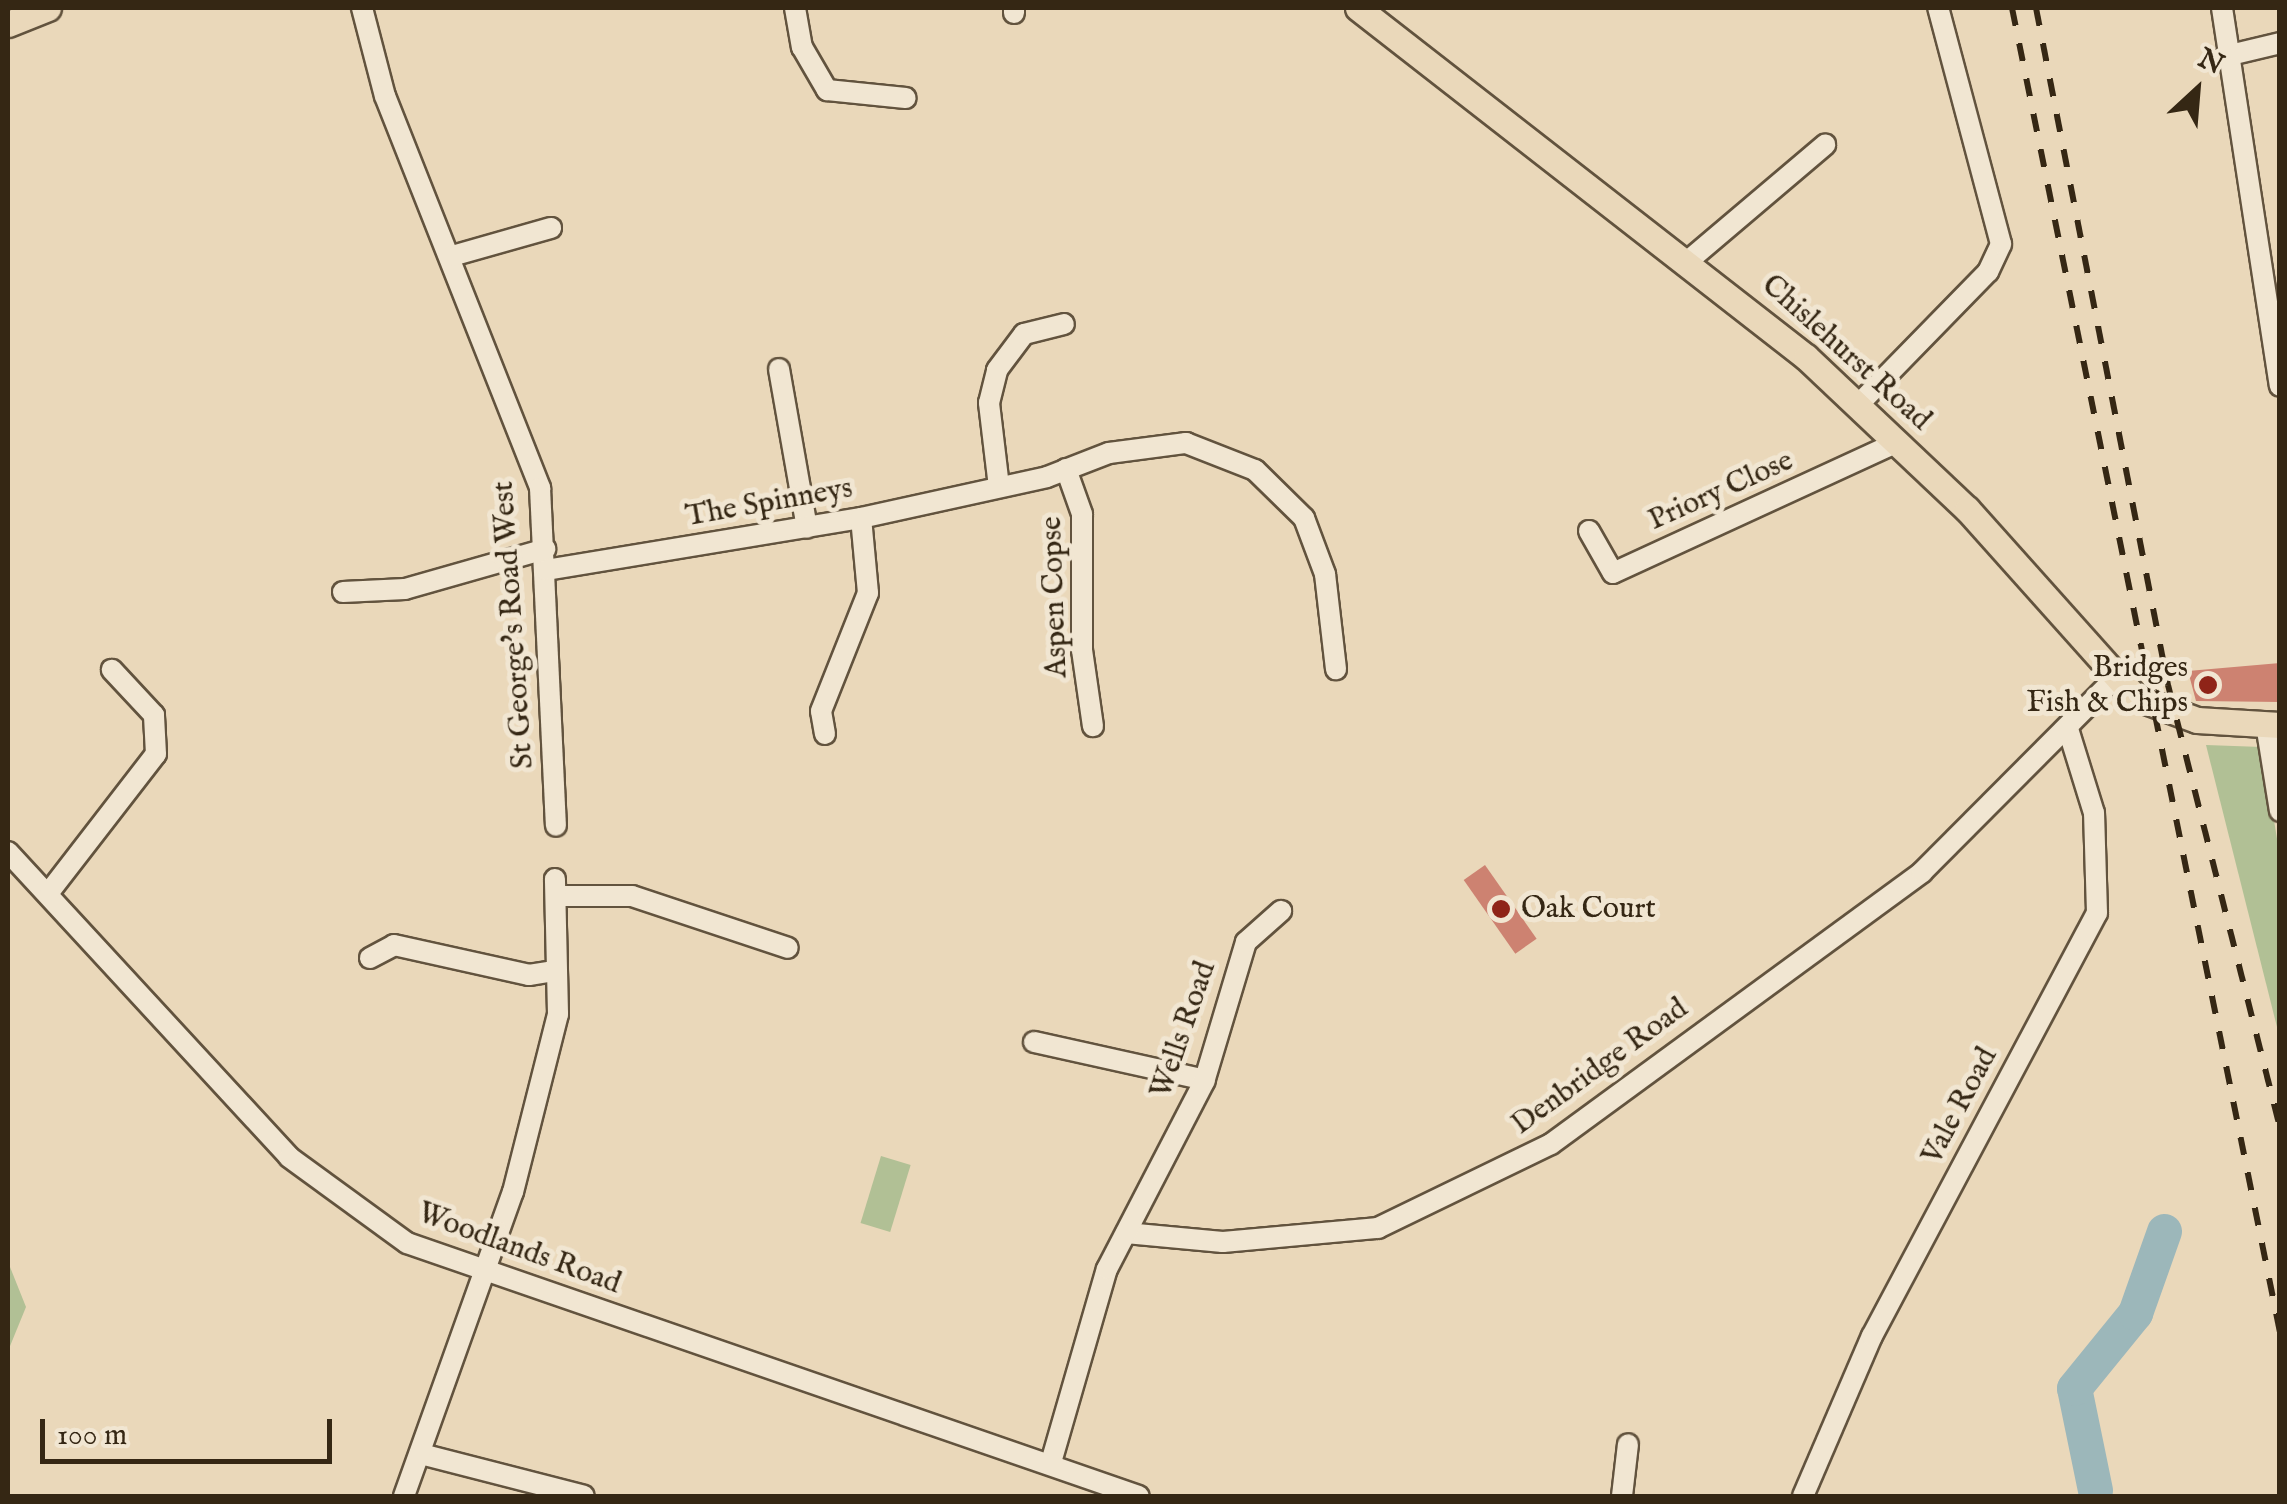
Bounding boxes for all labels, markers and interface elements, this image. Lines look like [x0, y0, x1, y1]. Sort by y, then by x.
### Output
north arrow [2147, 40, 2247, 140]
text: N [2192, 42, 2229, 84]
street label: Chislehurst Road [1754, 268, 1938, 438]
street label: Priory Close [1643, 443, 1799, 539]
street label: The Spinneys [683, 471, 855, 535]
street label: St George's Road West [486, 480, 542, 770]
street label: Aspen Copse [1034, 516, 1076, 678]
place label: Bridges Fish & Chips [2027, 650, 2188, 720]
marker: Bridges Fish & Chips [2197, 674, 2219, 696]
place label: Oak Court [1521, 891, 1656, 927]
marker: Oak Court [1490, 898, 1512, 920]
street label: Wells Road [1144, 957, 1224, 1103]
street label: Denbridge Road [1505, 991, 1695, 1143]
street label: Vale Road [1914, 1042, 2006, 1170]
street label: Woodlands Road [413, 1196, 625, 1302]
scale bar [45, 1399, 338, 1461]
text: 100 m [57, 1417, 127, 1455]

